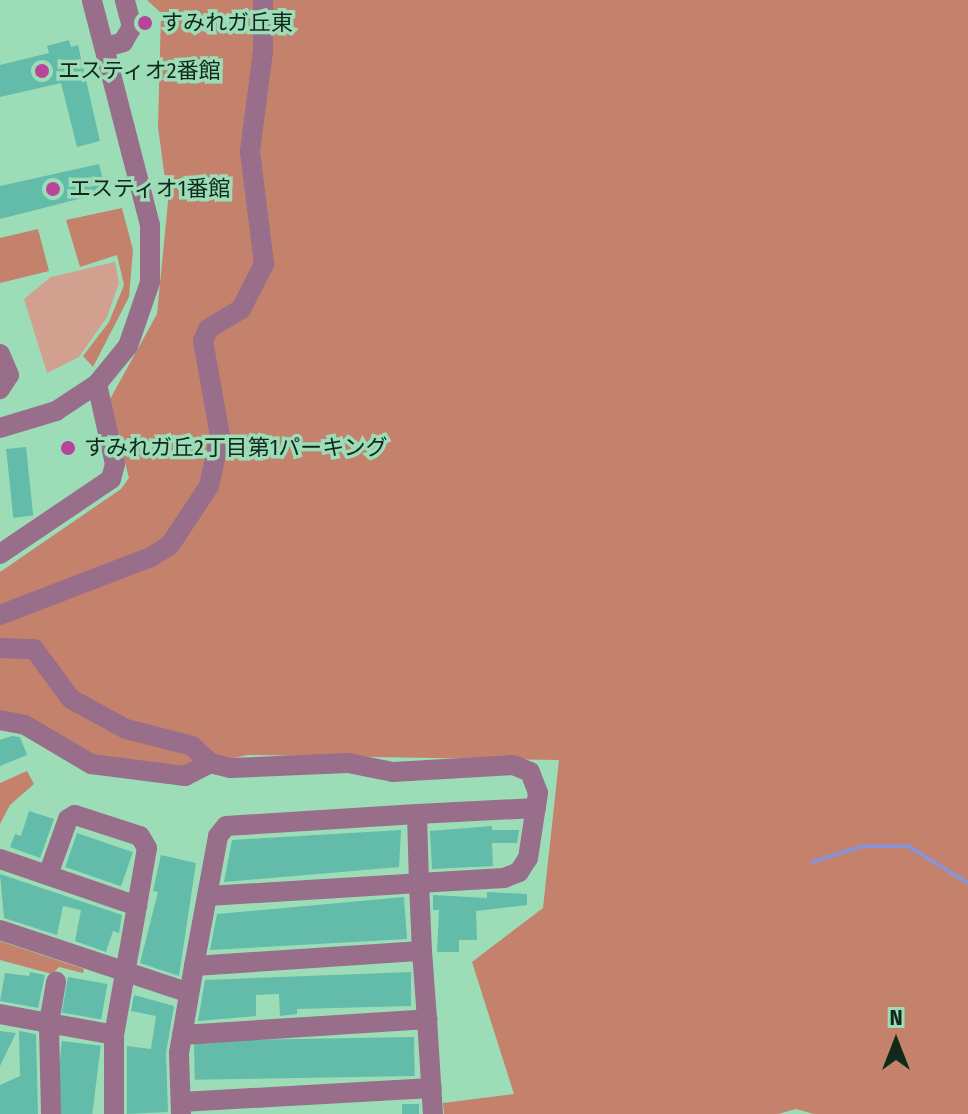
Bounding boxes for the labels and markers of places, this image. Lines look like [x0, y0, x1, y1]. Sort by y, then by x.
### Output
place label: すみれガ丘東 [161, 10, 293, 36]
marker: すみれガ丘東 [136, 14, 154, 32]
place label: エスティオ2番館 [58, 58, 222, 84]
marker: エスティオ2番館 [33, 62, 51, 80]
place label: エスティオ1番館 [69, 176, 232, 202]
marker: エスティオ1番館 [44, 180, 62, 198]
place label: すみれガ丘2丁目第1パーキング [84, 435, 388, 461]
marker: すみれガ丘2丁目第1パーキング [59, 439, 77, 457]

